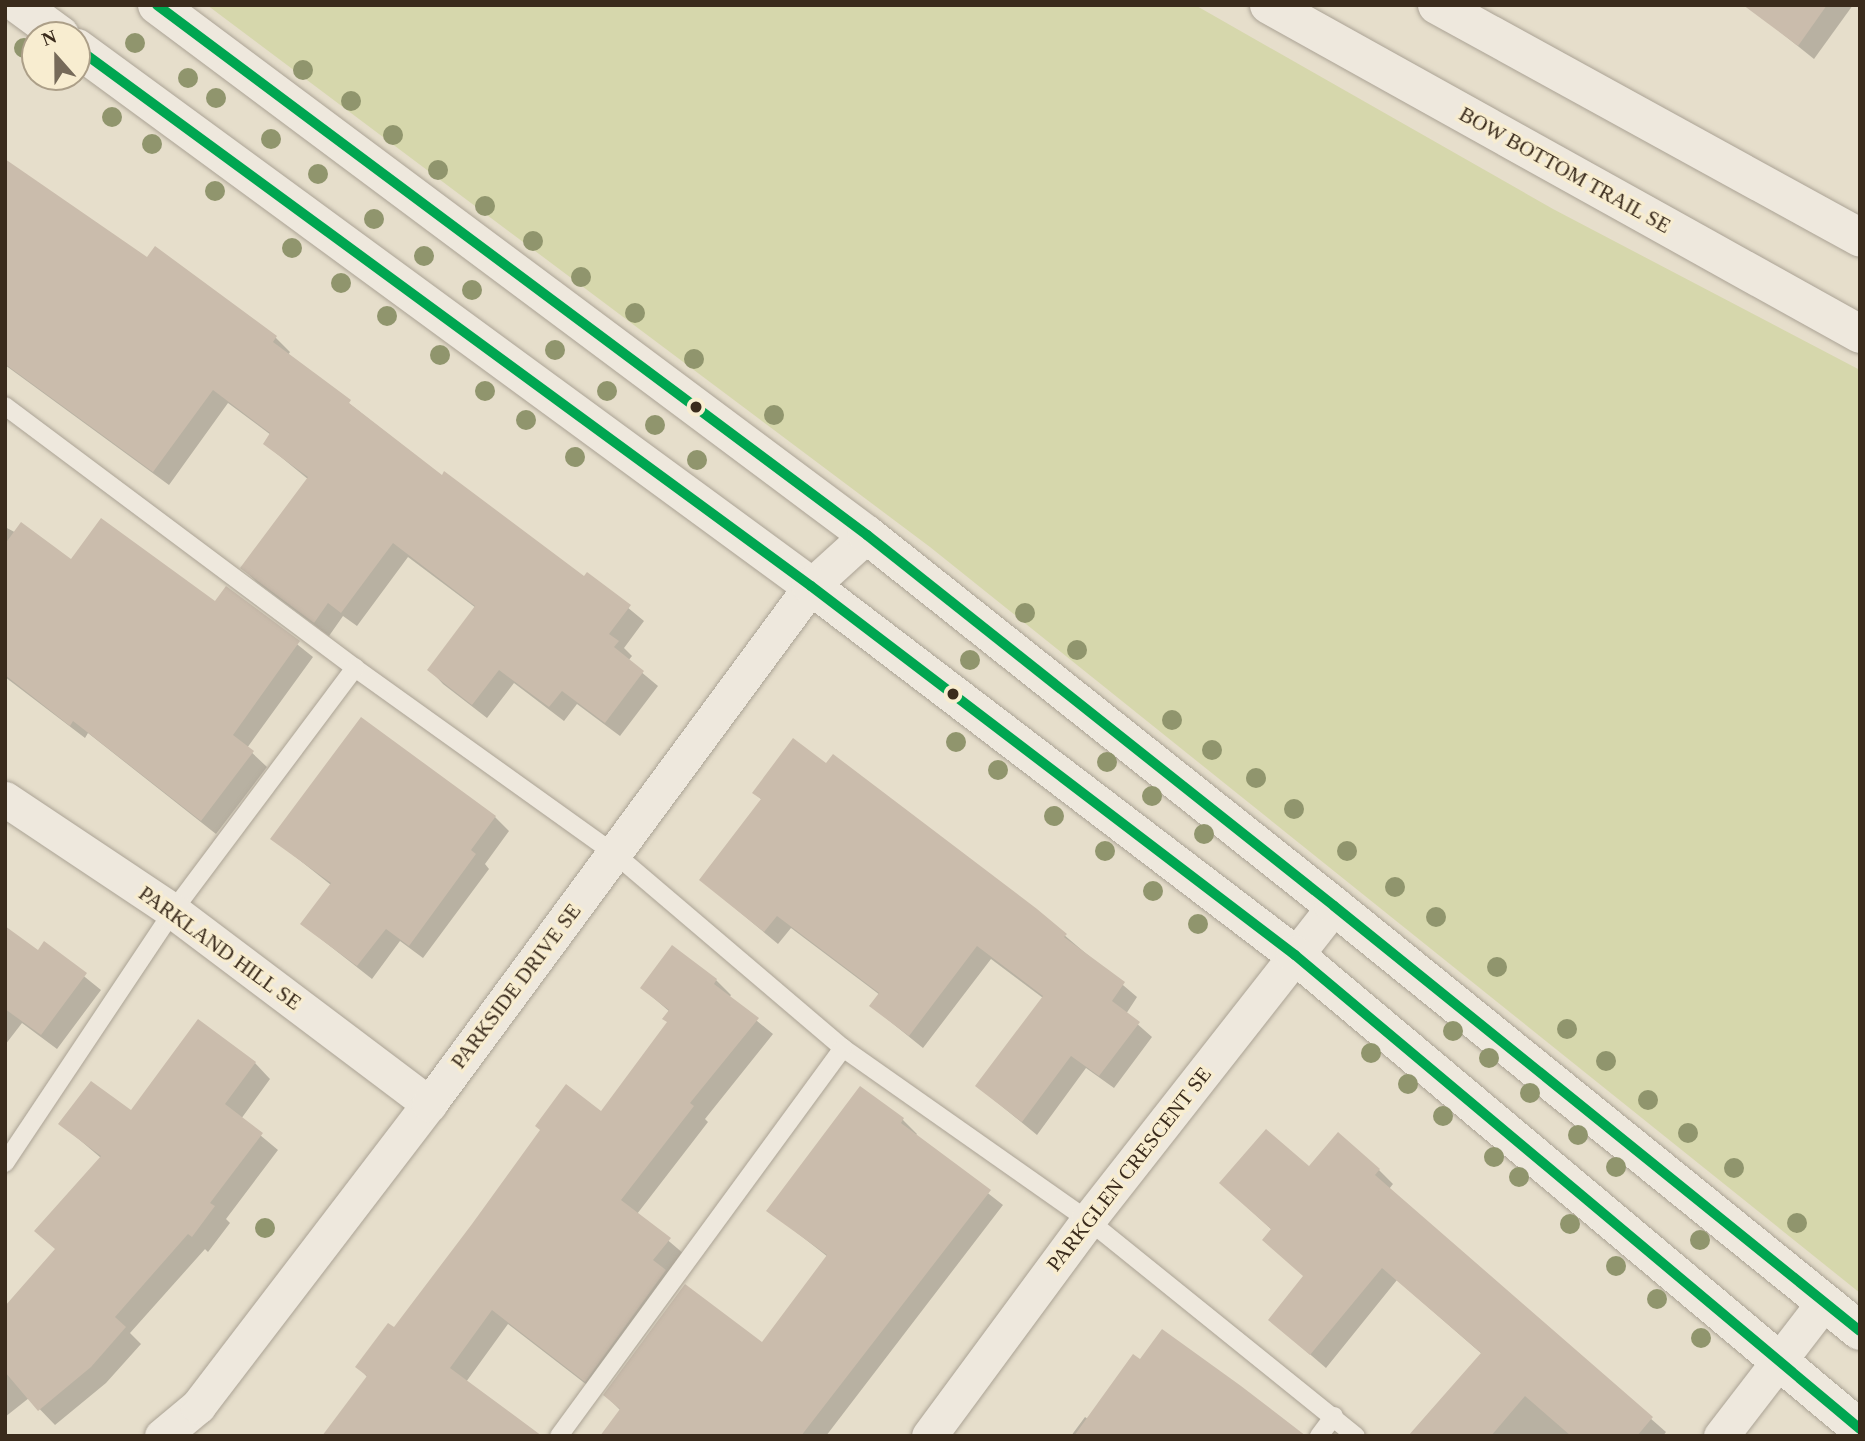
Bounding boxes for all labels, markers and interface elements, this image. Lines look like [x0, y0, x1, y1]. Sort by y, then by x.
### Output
north arrow [21, 21, 91, 91]
text: N [39, 26, 59, 50]
street label: BOW BOTTOM TRAIL SE [1454, 101, 1676, 239]
unlabelled marker [689, 400, 703, 414]
unlabelled marker [946, 687, 960, 701]
street label: PARKLAND HILL SE [134, 880, 306, 1016]
street label: PARKSIDE DRIVE SE [446, 899, 586, 1073]
street label: PARKGLEN CRESCENT SE [1041, 1062, 1217, 1276]

